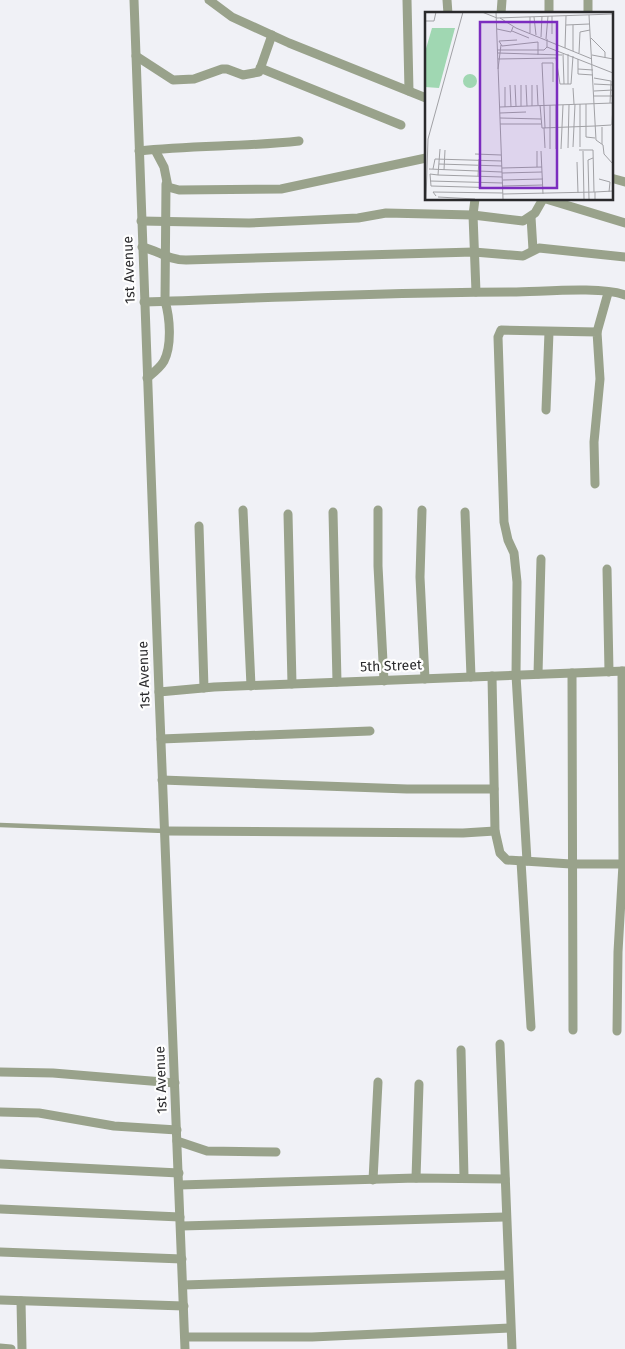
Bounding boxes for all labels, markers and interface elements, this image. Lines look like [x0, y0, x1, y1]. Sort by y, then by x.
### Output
inset map [425, 12, 612, 200]
street label: 1st Avenue [119, 236, 139, 304]
street label: 1st Avenue [134, 641, 154, 709]
street label: 5th Street [360, 656, 423, 676]
street label: 1st Avenue [151, 1046, 171, 1114]

